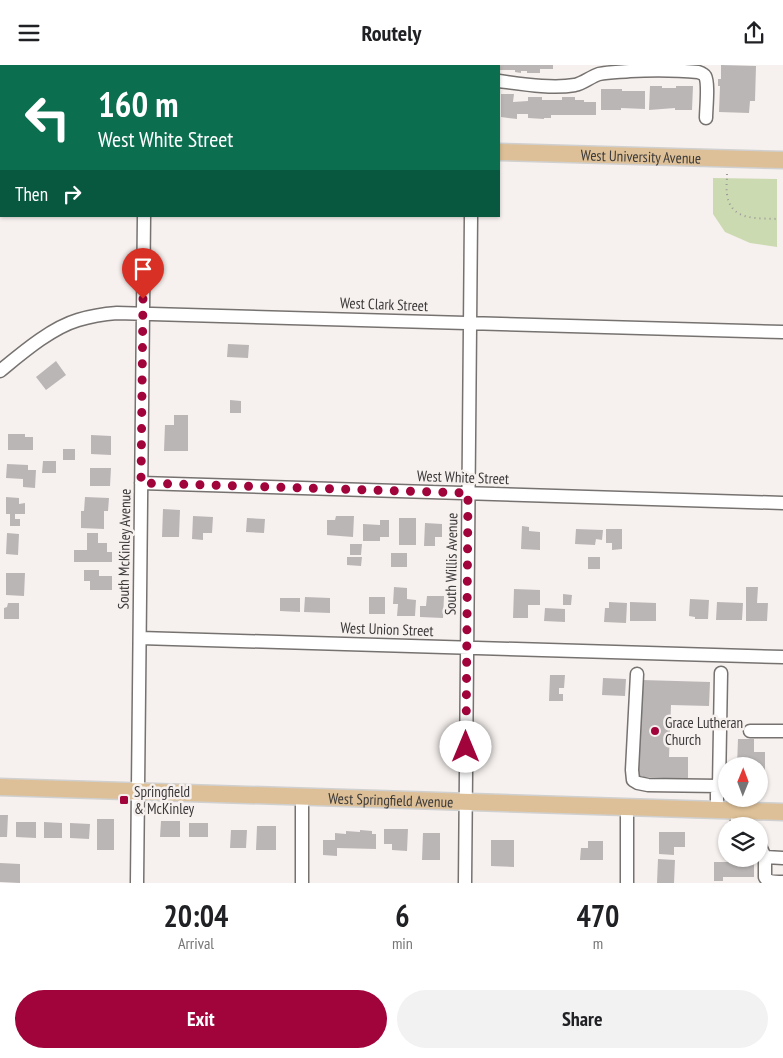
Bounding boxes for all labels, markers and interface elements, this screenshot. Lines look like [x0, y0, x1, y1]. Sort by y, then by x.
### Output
icon: menu [15, 19, 43, 47]
text: Routely [362, 19, 421, 47]
icon: share [740, 19, 768, 47]
text: 160 m [98, 81, 179, 127]
icon: left [15, 85, 80, 150]
text: West White Street [98, 125, 233, 153]
street label: West University Avenue [581, 145, 701, 167]
icon: right [58, 180, 86, 208]
text: Then [15, 182, 48, 206]
pin [122, 248, 164, 299]
icon: arrive [129, 255, 157, 283]
street label: West Clark Street [340, 293, 428, 315]
street label: West White Street [417, 466, 509, 488]
street label: South McKinley Avenue [113, 488, 135, 610]
street label: South Willis Avenue [441, 513, 461, 615]
street label: West Union Street [340, 618, 434, 640]
place label: Grace Lutheran Church [665, 713, 743, 749]
position arrow [439, 720, 491, 772]
marker: Grace Lutheran Church [649, 725, 661, 737]
north arrow [718, 757, 768, 807]
map controls [718, 757, 768, 867]
place label: Springfield & McKinley [134, 782, 195, 818]
street label: West Springfield Avenue [328, 788, 454, 811]
marker: Springfield & McKinley [118, 794, 130, 806]
button: layers [718, 817, 768, 867]
text: 20:04 [164, 896, 228, 935]
text: 6 [395, 896, 410, 935]
text: 470 [576, 896, 619, 935]
text: Arrival [178, 933, 214, 953]
text: min [392, 933, 413, 953]
text: m [593, 933, 603, 953]
button: Exit [15, 990, 387, 1048]
button: Share [397, 990, 768, 1048]

